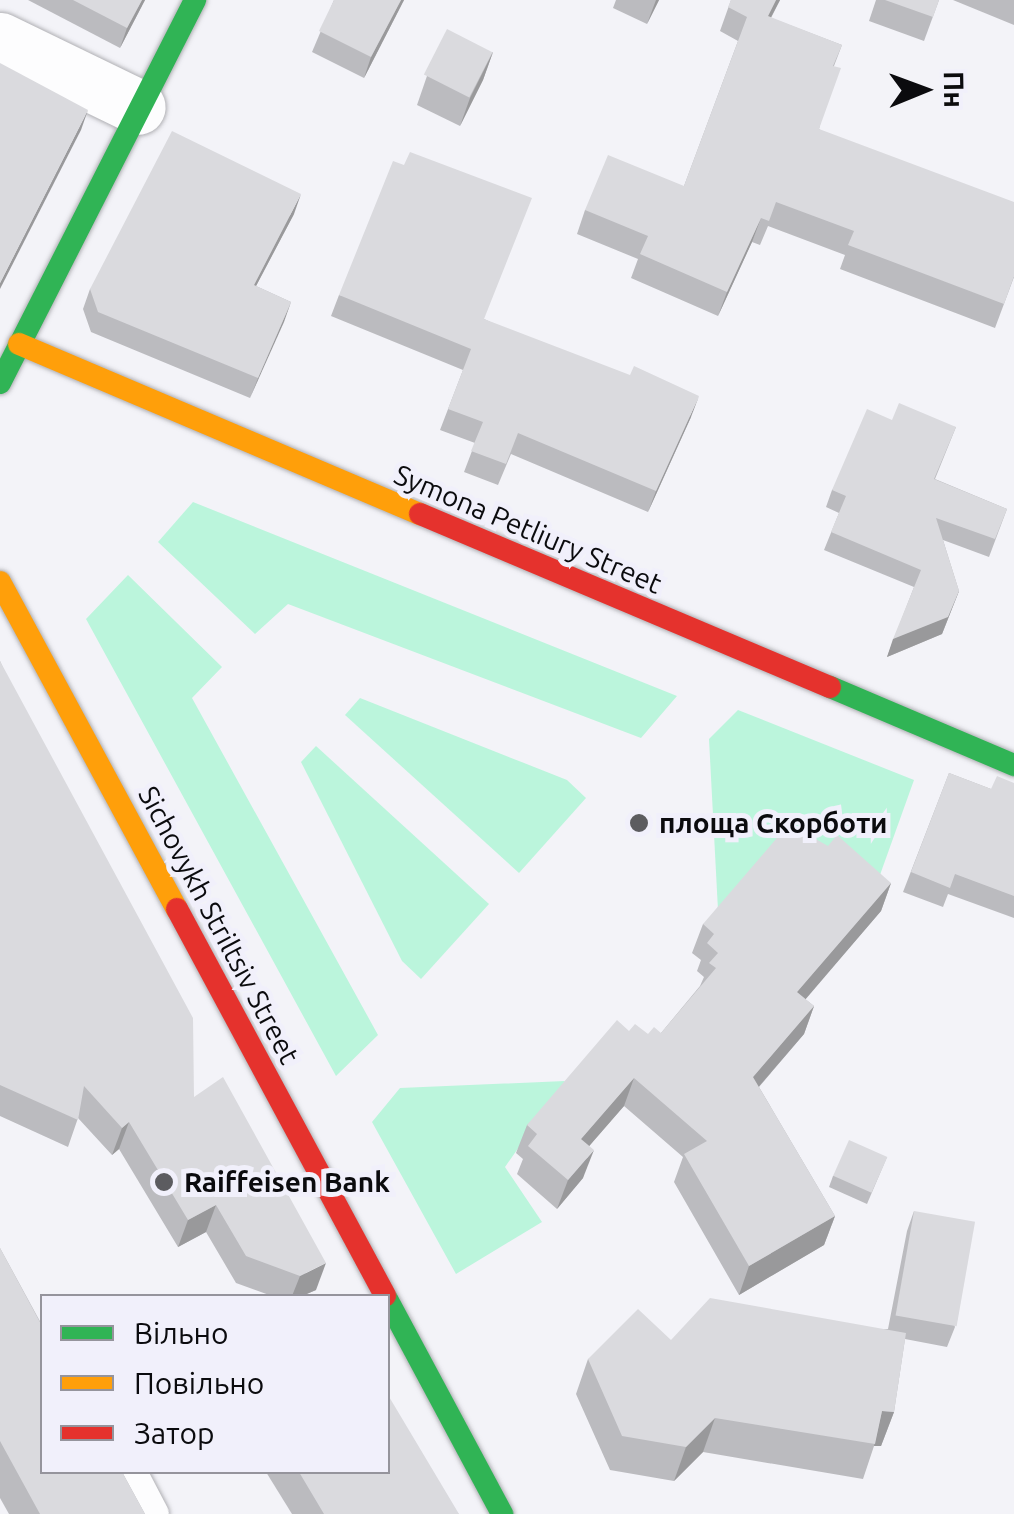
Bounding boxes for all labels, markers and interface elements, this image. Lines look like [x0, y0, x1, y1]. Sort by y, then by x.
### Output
north arrow [874, 40, 974, 140]
text: Пн [939, 71, 970, 108]
street label: Symona Petliury Street [389, 457, 667, 601]
street label: Sichovykh Striltsiv Street [131, 780, 307, 1070]
place label: площа Скорботи [659, 806, 887, 840]
marker: площа Скорботи [628, 812, 650, 834]
place label: Raiffeisen Bank [184, 1165, 390, 1199]
marker: Raiffeisen Bank [153, 1171, 175, 1193]
legend [40, 1294, 390, 1474]
text: Вільно [134, 1316, 229, 1350]
text: Повільно [134, 1366, 264, 1400]
text: Затор [134, 1416, 215, 1450]

